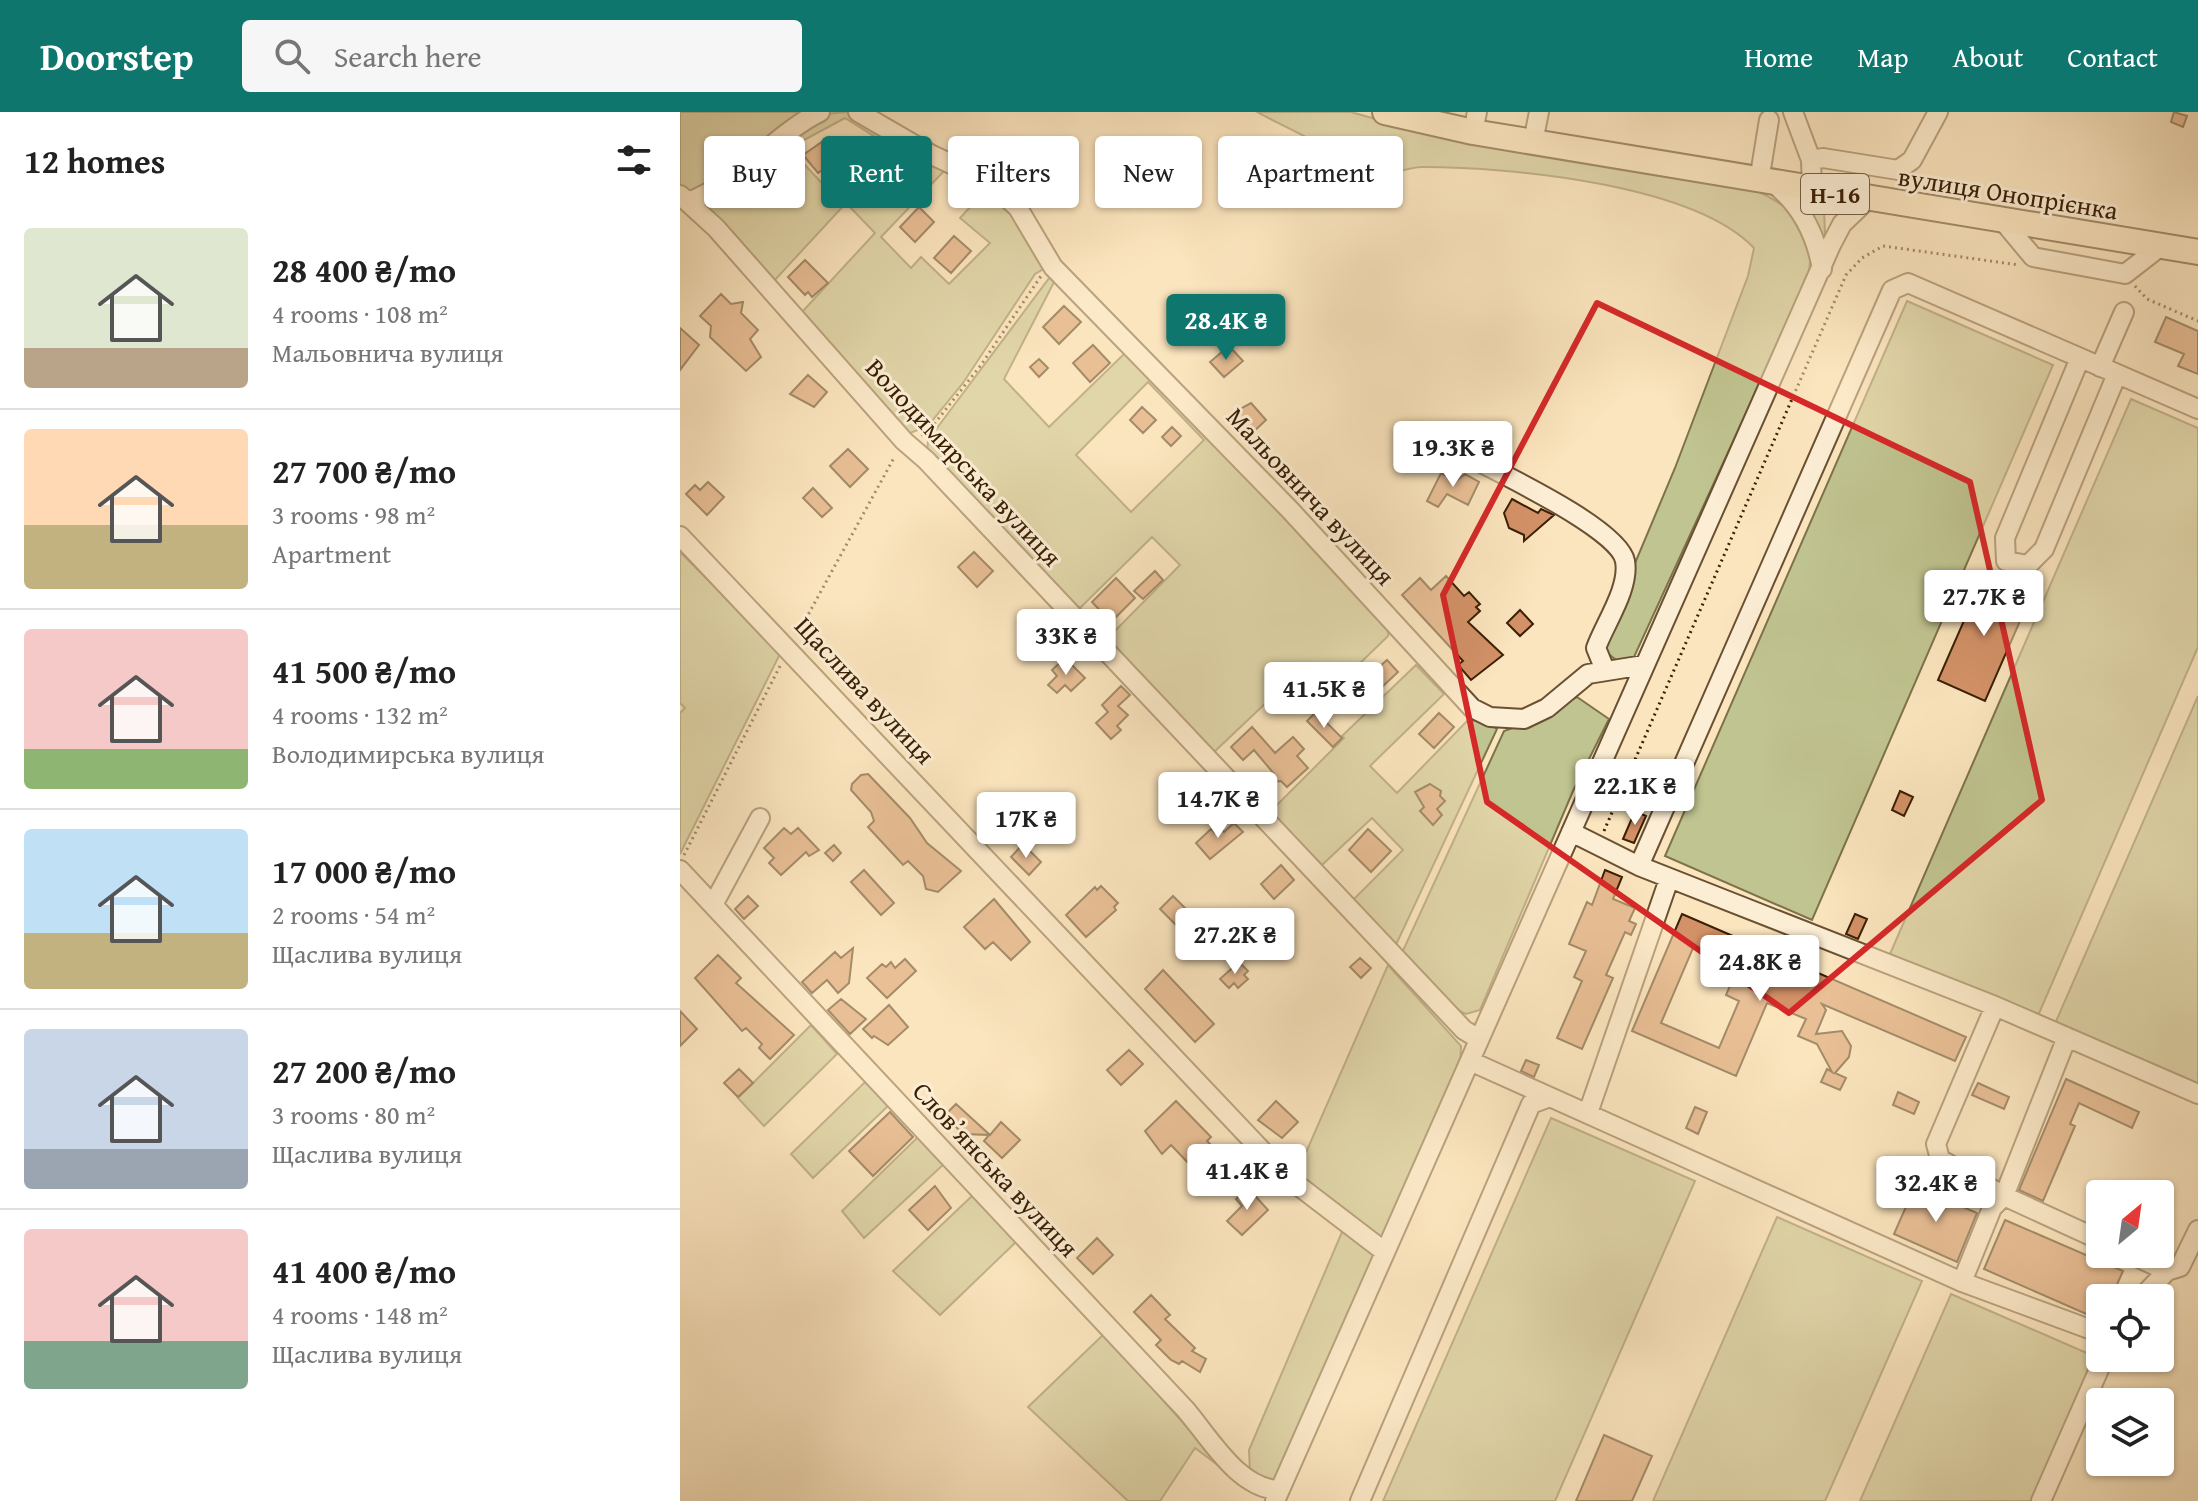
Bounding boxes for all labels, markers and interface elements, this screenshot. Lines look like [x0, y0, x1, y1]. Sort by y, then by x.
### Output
search box [242, 20, 802, 92]
text: Doorstep [40, 28, 194, 84]
icon: search [270, 34, 314, 78]
text: Search here [334, 34, 482, 78]
text: Home [1744, 36, 1813, 77]
text: Map [1857, 36, 1909, 77]
text: About [1953, 36, 2023, 77]
text: Contact [2067, 36, 2158, 77]
text: 12 homes [24, 136, 165, 185]
chip: Buy [704, 136, 805, 208]
chip: Rent [821, 136, 932, 208]
chip: Filters [948, 136, 1079, 208]
chip: New [1095, 136, 1202, 208]
chip: Apartment [1218, 136, 1403, 208]
icon: filters [612, 138, 656, 182]
street label: вулиця Онопрієнка [1895, 156, 2121, 230]
road number: Н-16 [1801, 174, 1869, 214]
text: 28 400 ₴/mo [272, 245, 456, 294]
icon: home [88, 260, 184, 356]
text: 4 rooms · 108 m² [272, 294, 448, 333]
pin: 28.4K ₴ [1152, 294, 1300, 362]
text: 28.4K ₴ [1184, 300, 1268, 339]
text: Мальовнича вулиця [272, 333, 504, 372]
street label: Володимирська вулиця [857, 349, 1071, 575]
street label: Мальовнича вулиця [1218, 398, 1404, 594]
pin: 19.3K ₴ [1379, 421, 1527, 489]
text: 19.3K ₴ [1411, 427, 1495, 466]
text: 27 700 ₴/mo [272, 446, 456, 495]
icon: home [88, 461, 184, 557]
text: 3 rooms · 98 m² [272, 495, 435, 534]
text: Apartment [272, 534, 391, 573]
pin: 27.7K ₴ [1910, 570, 2058, 638]
text: 27.7K ₴ [1942, 576, 2026, 615]
street label: Щаслива вулиця [786, 607, 944, 773]
pin: 33K ₴ [1010, 609, 1122, 677]
text: 33K ₴ [1035, 615, 1097, 654]
text: 41 500 ₴/mo [272, 646, 456, 695]
icon: home [88, 661, 184, 757]
pin: 41.5K ₴ [1250, 662, 1398, 730]
text: 41.5K ₴ [1282, 668, 1366, 707]
text: 4 rooms · 132 m² [272, 695, 448, 734]
text: Володимирська вулиця [272, 734, 544, 773]
pin: 22.1K ₴ [1561, 759, 1709, 827]
text: 22.1K ₴ [1593, 765, 1677, 804]
pin: 14.7K ₴ [1144, 772, 1292, 840]
text: 14.7K ₴ [1176, 778, 1260, 817]
pin: 17K ₴ [970, 792, 1082, 860]
text: 17K ₴ [995, 798, 1057, 837]
text: 17 000 ₴/mo [272, 846, 456, 895]
icon: home [88, 861, 184, 957]
text: 2 rooms · 54 m² [272, 895, 435, 934]
pin: 27.2K ₴ [1161, 908, 1309, 976]
text: 27.2K ₴ [1193, 914, 1277, 953]
text: Щаслива вулиця [272, 934, 462, 973]
pin: 24.8K ₴ [1686, 935, 1834, 1003]
text: 24.8K ₴ [1718, 941, 1802, 980]
text: 27 200 ₴/mo [272, 1046, 456, 1095]
icon: home [88, 1061, 184, 1157]
street label: Словʼянська вулиця [904, 1072, 1088, 1266]
text: 3 rooms · 80 m² [272, 1095, 435, 1134]
text: Щаслива вулиця [272, 1134, 462, 1173]
pin: 41.4K ₴ [1173, 1144, 1321, 1212]
text: 41.4K ₴ [1205, 1150, 1289, 1189]
pin: 32.4K ₴ [1862, 1156, 2010, 1224]
text: 32.4K ₴ [1894, 1162, 1978, 1201]
north arrow [2086, 1180, 2174, 1268]
map controls [2086, 1180, 2174, 1476]
text: 41 400 ₴/mo [272, 1246, 456, 1295]
icon: home [88, 1261, 184, 1357]
button: locate [2086, 1284, 2174, 1372]
text: 4 rooms · 148 m² [272, 1295, 448, 1334]
text: Щаслива вулиця [272, 1334, 462, 1373]
button: layers [2086, 1388, 2174, 1476]

